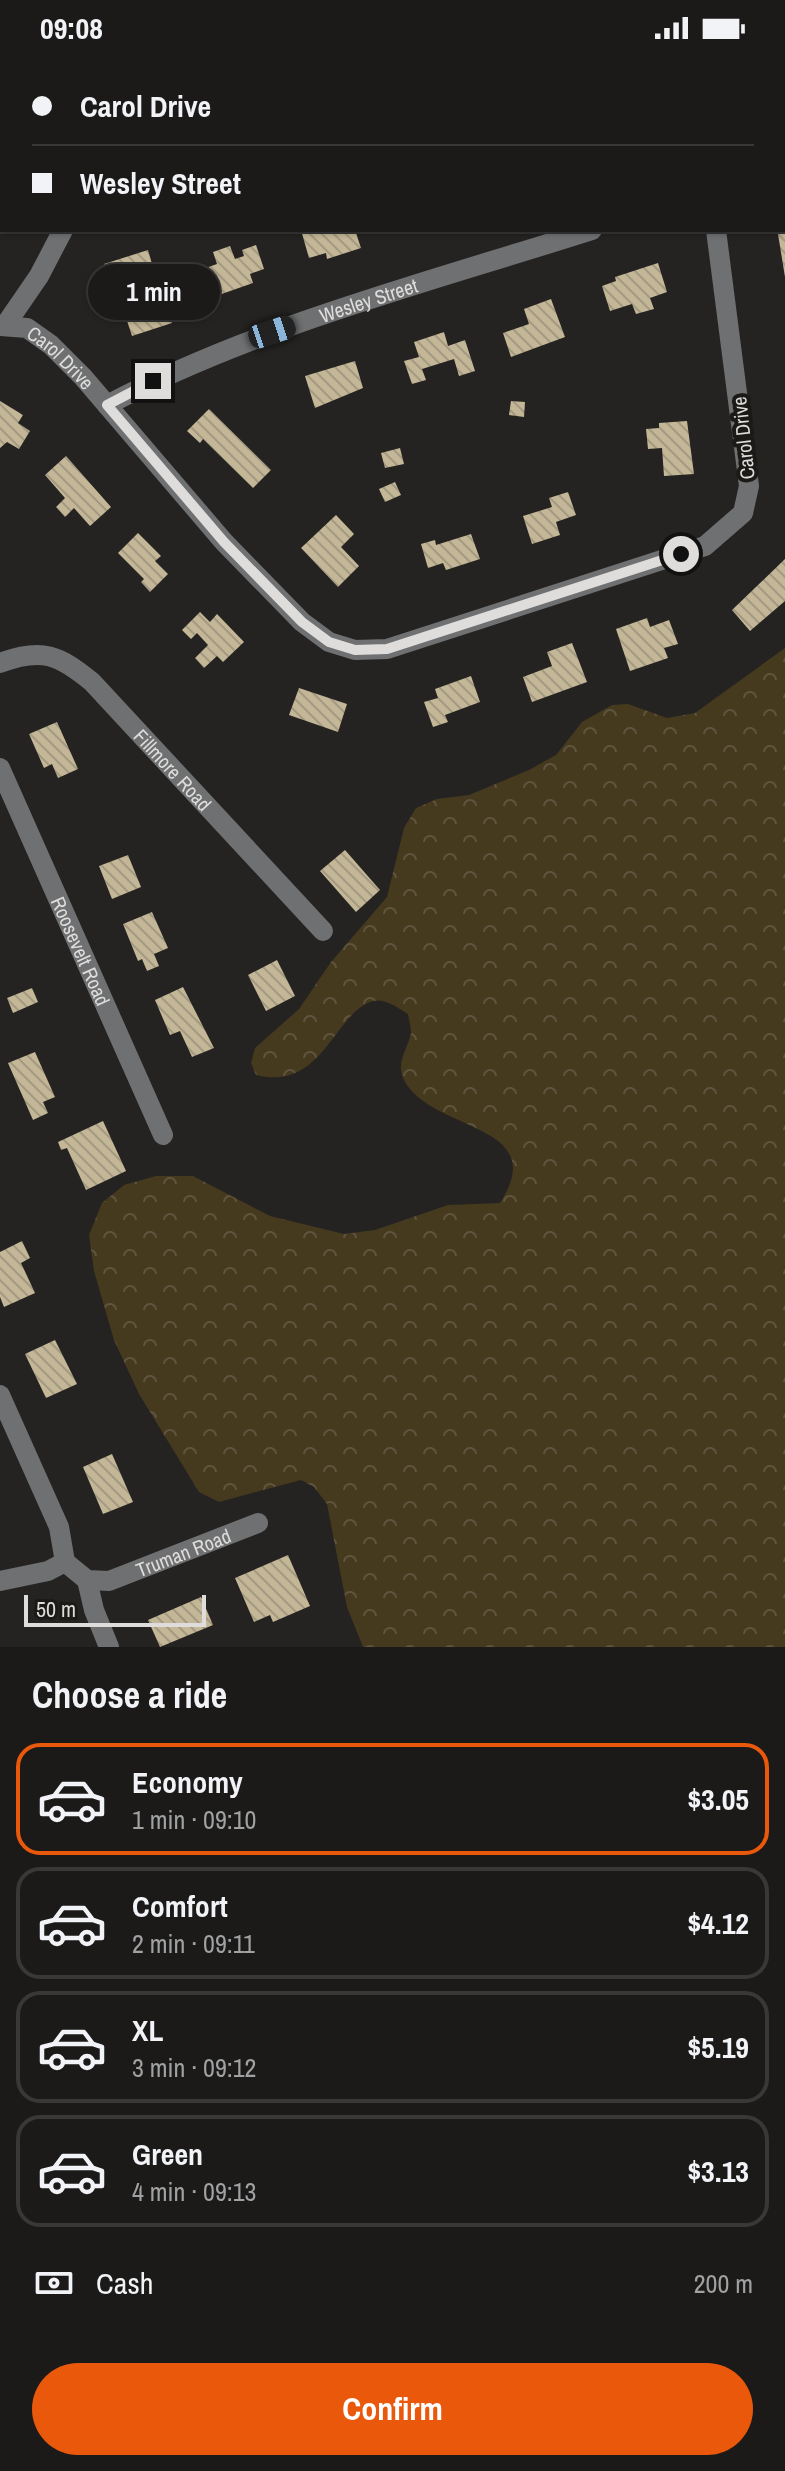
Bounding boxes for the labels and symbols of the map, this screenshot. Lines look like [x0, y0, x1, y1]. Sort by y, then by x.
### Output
callout: 1 min [87, 265, 219, 321]
street label: Wesley Street [315, 271, 421, 328]
car [245, 313, 299, 351]
street label: Carol Drive [22, 319, 101, 395]
route end [135, 363, 171, 399]
street label: Carol Drive [725, 395, 761, 481]
route start [663, 536, 699, 572]
street label: Fillmore Road [128, 723, 218, 816]
street label: Roosevelt Road [45, 892, 117, 1010]
street label: Truman Road [132, 1521, 234, 1583]
scale bar [24, 1591, 206, 1627]

